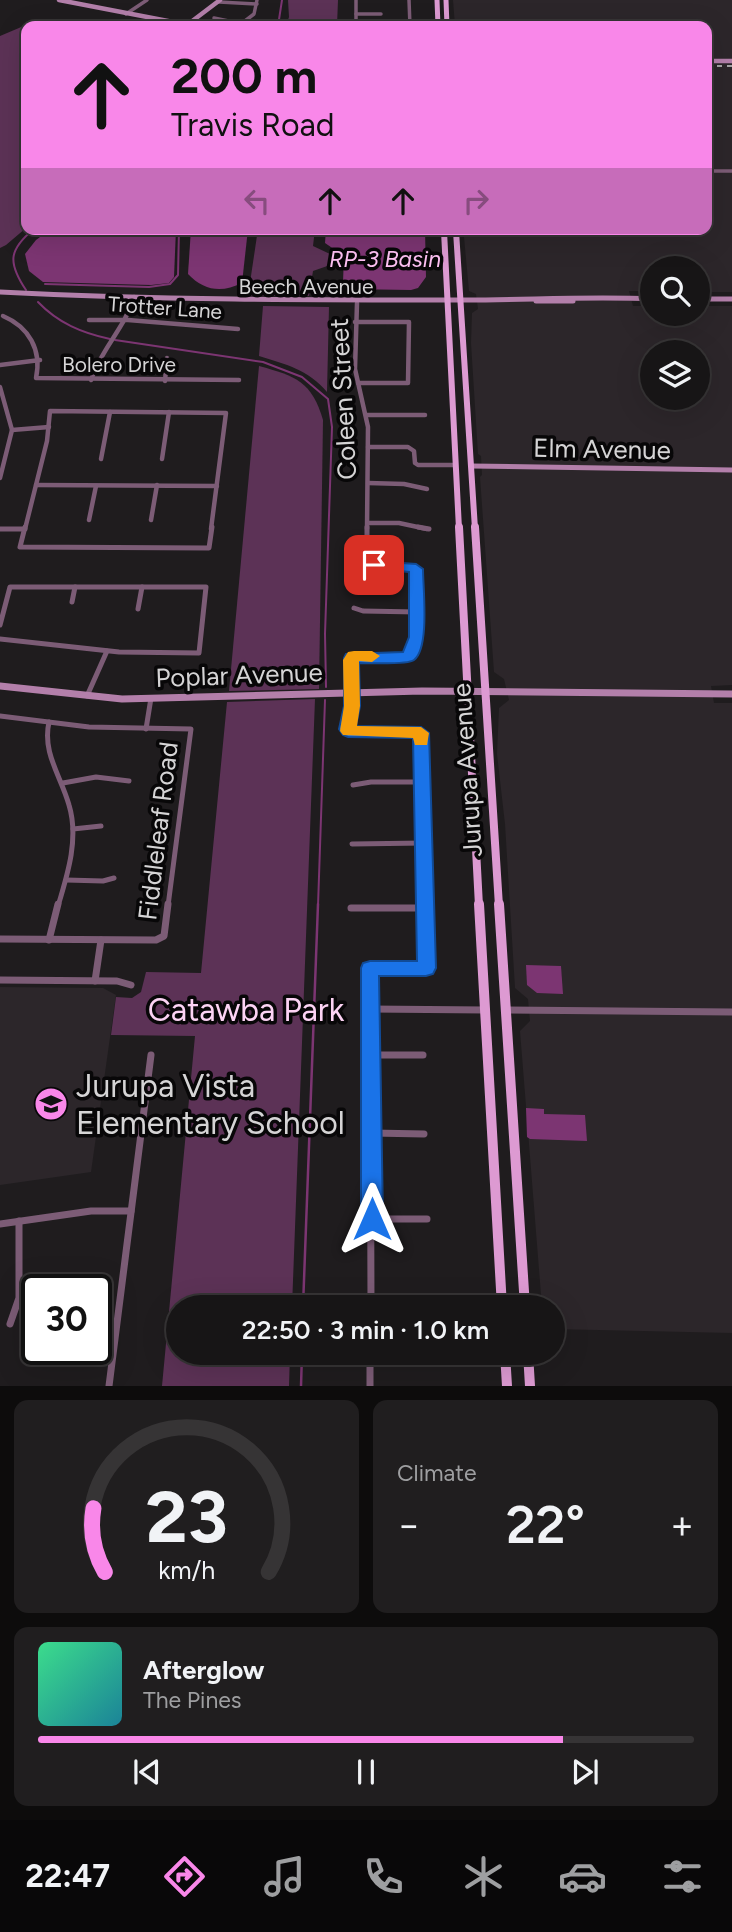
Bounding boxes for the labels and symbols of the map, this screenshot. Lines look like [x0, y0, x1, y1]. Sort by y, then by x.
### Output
water label: RP-3 Basin [329, 245, 441, 273]
street label: Beech Avenue [238, 274, 374, 299]
street label: Trotter Lane [107, 291, 223, 324]
street label: Coleen Street [323, 317, 363, 481]
street label: Bolero Drive [62, 352, 176, 377]
street label: Elm Avenue [533, 432, 671, 466]
pin [344, 535, 404, 595]
street label: Poplar Avenue [155, 656, 323, 694]
street label: Jurupa Avenue [445, 682, 489, 858]
street label: Fiddleleaf Road [131, 740, 185, 922]
park label: Catawba Park [148, 991, 345, 1029]
place label: Jurupa Vista Elementary School [76, 1067, 345, 1142]
school or university icon: Jurupa Vista Elementary School [32, 1085, 70, 1123]
position arrow [335, 1182, 409, 1256]
speed limit sign: 30 [21, 1274, 112, 1365]

